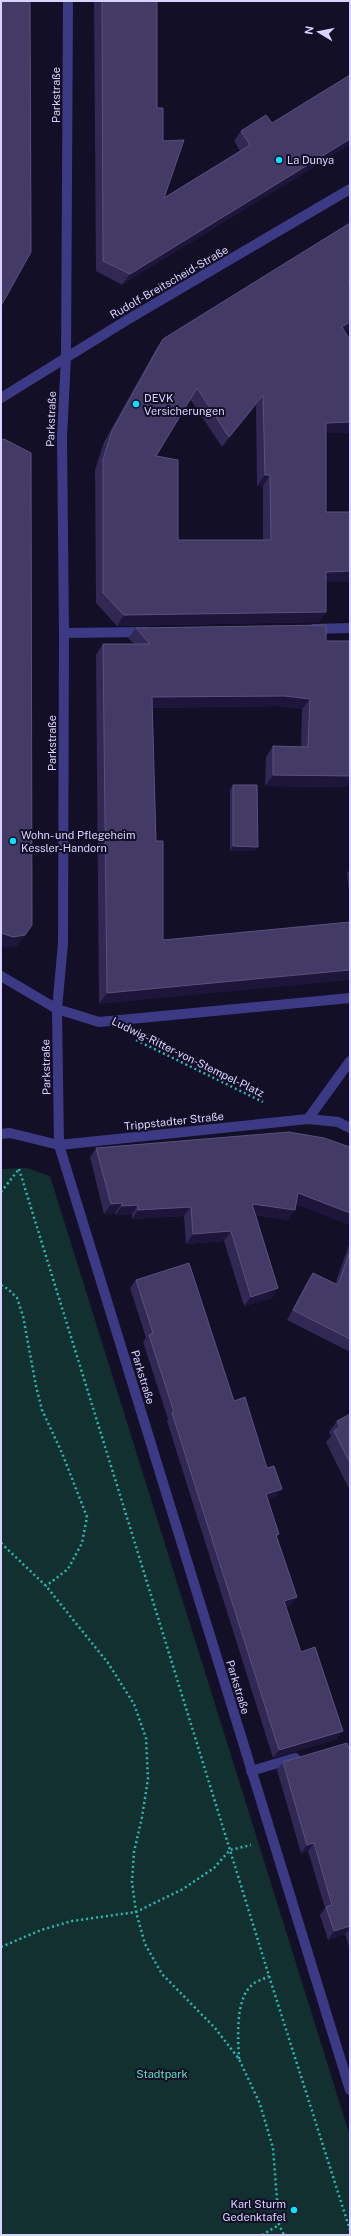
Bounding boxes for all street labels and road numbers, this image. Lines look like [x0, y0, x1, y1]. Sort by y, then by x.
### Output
street label: Parkstraße [50, 67, 62, 123]
street label: Rudolf-Breitscheid-Straße [108, 243, 230, 321]
street label: Parkstraße [44, 391, 58, 447]
street label: Parkstraße [46, 715, 58, 771]
street label: Ludwig-Ritter-von-Stempel-Platz [110, 1015, 266, 1099]
street label: Parkstraße [40, 1039, 52, 1095]
street label: Trippstadter Straße [123, 1110, 225, 1132]
street label: Parkstraße [129, 1348, 157, 1406]
street label: Parkstraße [224, 1658, 252, 1716]

